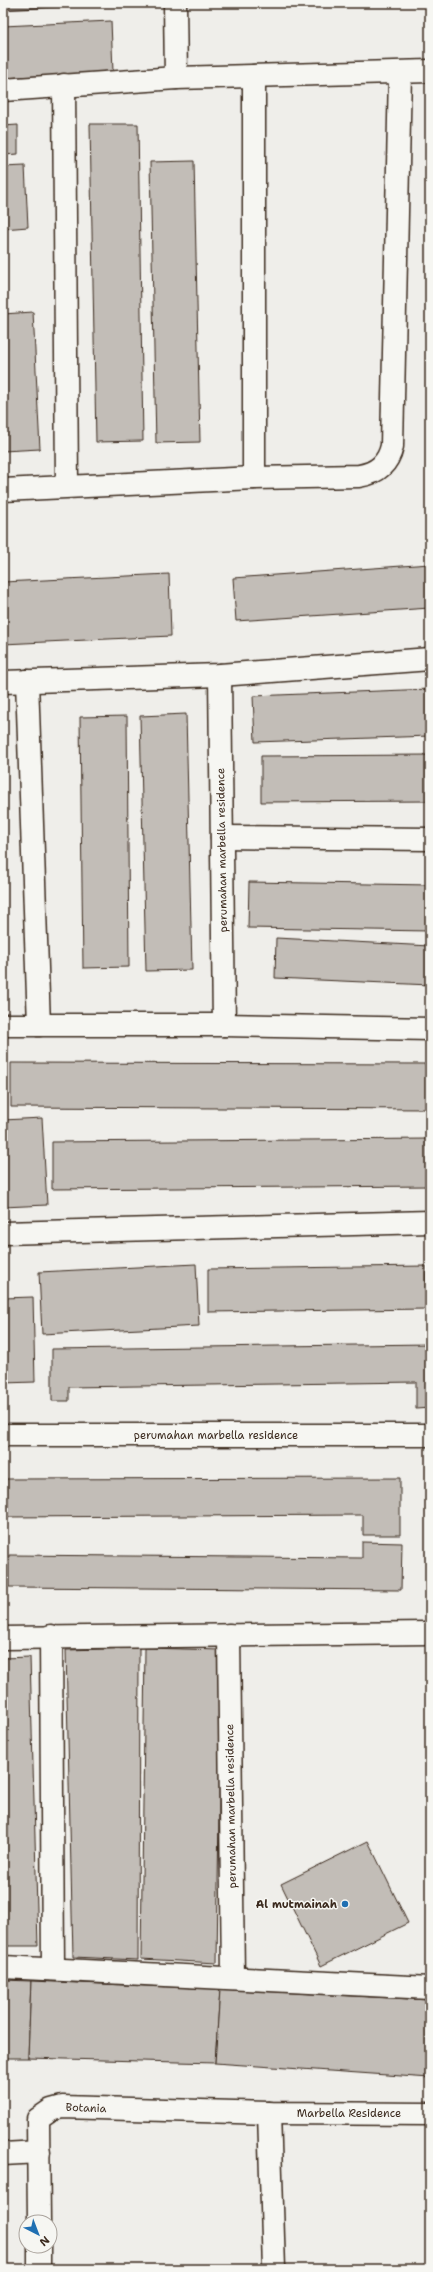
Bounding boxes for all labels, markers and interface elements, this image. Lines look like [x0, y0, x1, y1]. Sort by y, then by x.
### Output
street label: perumahan marbella residence [213, 768, 231, 932]
street label: perumahan marbella residence [134, 1428, 298, 1443]
street label: perumahan marbella residence [222, 1724, 240, 1888]
place label: Al mutmainah [256, 1897, 338, 1912]
marker: Al mutmainah [340, 1899, 350, 1909]
street label: Botania [65, 2100, 107, 2116]
street label: Marbella Residence [297, 2106, 401, 2121]
north arrow [18, 2214, 58, 2254]
text: N [36, 2233, 53, 2250]

